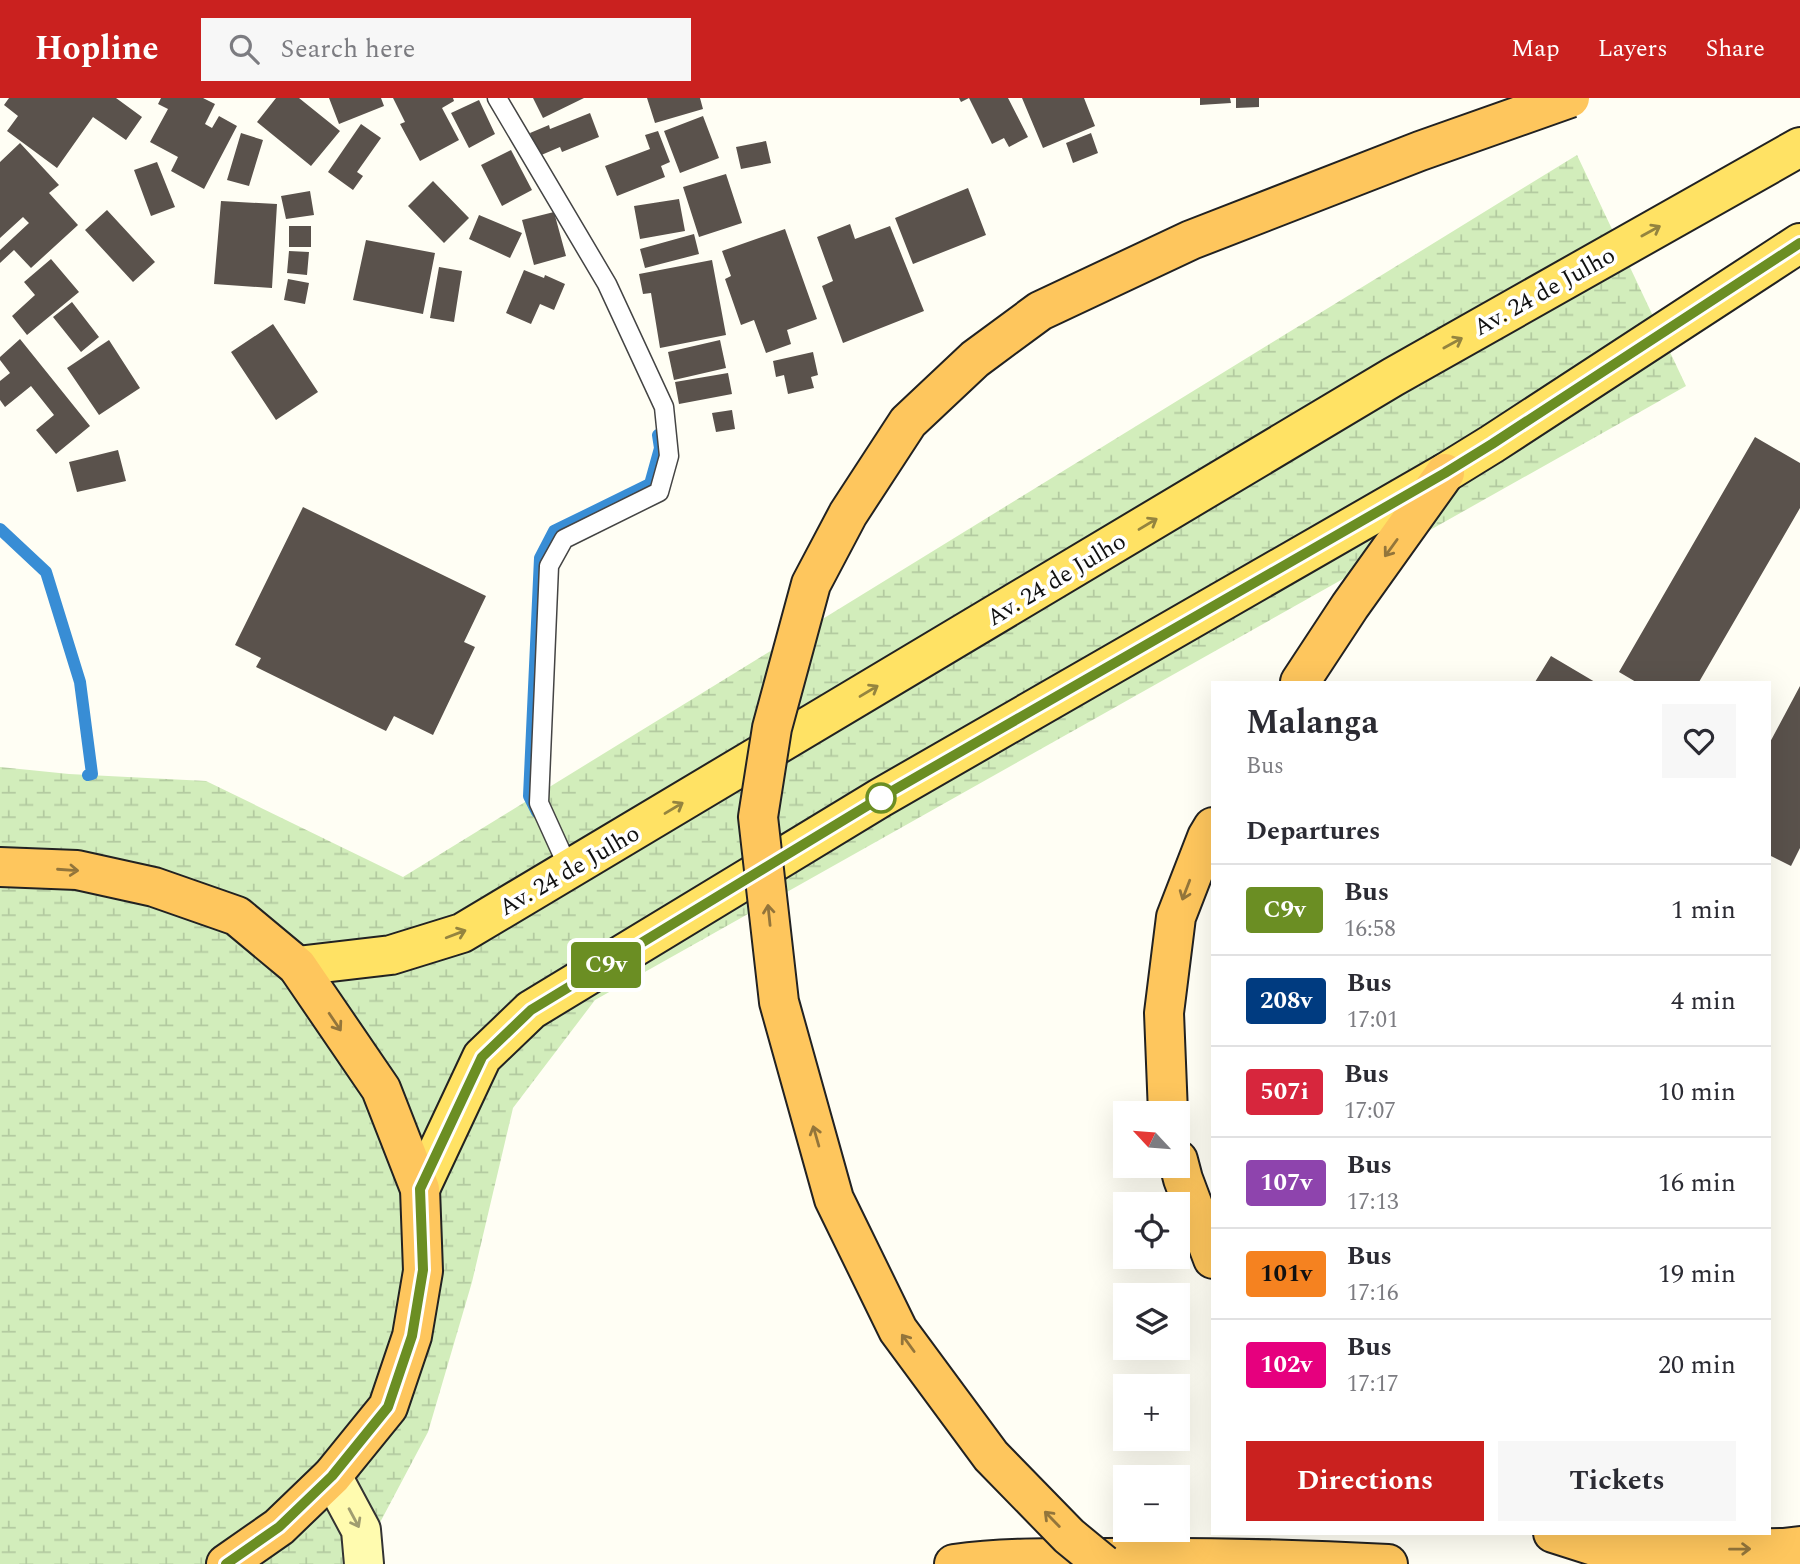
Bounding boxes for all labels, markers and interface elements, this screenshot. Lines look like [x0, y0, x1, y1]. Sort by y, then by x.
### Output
search box [201, 18, 691, 81]
text: Hopline [35, 24, 159, 74]
text: Search here [281, 29, 415, 69]
icon: search [225, 30, 263, 68]
text: Map [1511, 31, 1560, 67]
text: Layers [1598, 31, 1668, 67]
text: Share [1706, 31, 1765, 67]
one-way arrow [1640, 224, 1660, 238]
street label: Av. 24 de Julho [1467, 238, 1622, 346]
one-way arrow [1442, 336, 1462, 350]
one-way arrow [1138, 516, 1158, 530]
street label: Av. 24 de Julho [980, 524, 1133, 636]
one-way arrow [1384, 538, 1398, 557]
one-way arrow [858, 684, 879, 697]
text: Malanga [1246, 698, 1379, 748]
button: heart [1662, 704, 1736, 778]
text: Bus [1246, 749, 1284, 784]
unlabelled marker [866, 783, 896, 813]
one-way arrow [663, 800, 683, 814]
text: Departures [1246, 811, 1380, 851]
street label: Av. 24 de Julho [492, 816, 647, 926]
one-way arrow [56, 864, 79, 877]
text: Bus [1344, 872, 1389, 912]
one-way arrow [1179, 878, 1192, 900]
text: 1 min [1671, 890, 1736, 930]
text: C9v [1264, 892, 1305, 928]
one-way arrow [762, 904, 775, 927]
text: 16:58 [1344, 912, 1396, 947]
one-way arrow [445, 927, 466, 939]
line badge: C9v [566, 942, 646, 988]
text: C9v [585, 947, 627, 983]
text: Bus [1347, 963, 1392, 1003]
text: 4 min [1671, 981, 1736, 1021]
text: 208v [1260, 983, 1312, 1019]
text: 17:01 [1347, 1003, 1399, 1038]
one-way arrow [328, 1012, 342, 1031]
text: Bus [1344, 1054, 1389, 1094]
text: 10 min [1658, 1072, 1736, 1112]
text: 507i [1260, 1074, 1309, 1110]
text: 17:07 [1344, 1094, 1396, 1129]
north arrow [1113, 1101, 1190, 1178]
map controls [1113, 1101, 1190, 1542]
one-way arrow [809, 1126, 822, 1148]
text: Bus [1347, 1145, 1392, 1185]
text: 16 min [1658, 1163, 1736, 1203]
text: 107v [1260, 1165, 1312, 1201]
text: 17:13 [1347, 1185, 1399, 1220]
button: locate [1113, 1192, 1190, 1269]
text: Bus [1347, 1236, 1392, 1276]
text: 19 min [1658, 1254, 1736, 1294]
text: 101v [1260, 1256, 1312, 1292]
text: 17:16 [1347, 1276, 1399, 1311]
button: layers [1113, 1283, 1190, 1360]
text: Bus [1347, 1327, 1392, 1367]
one-way arrow [901, 1334, 916, 1353]
text: 20 min [1658, 1345, 1736, 1385]
text: 102v [1260, 1347, 1312, 1383]
text: 17:17 [1347, 1367, 1399, 1402]
button: + [1113, 1374, 1190, 1451]
button: Directions [1246, 1441, 1484, 1521]
button: Tickets [1498, 1441, 1736, 1521]
button: − [1113, 1465, 1190, 1542]
one-way arrow [348, 1507, 362, 1528]
one-way arrow [1044, 1511, 1061, 1528]
one-way arrow [1729, 1542, 1752, 1556]

